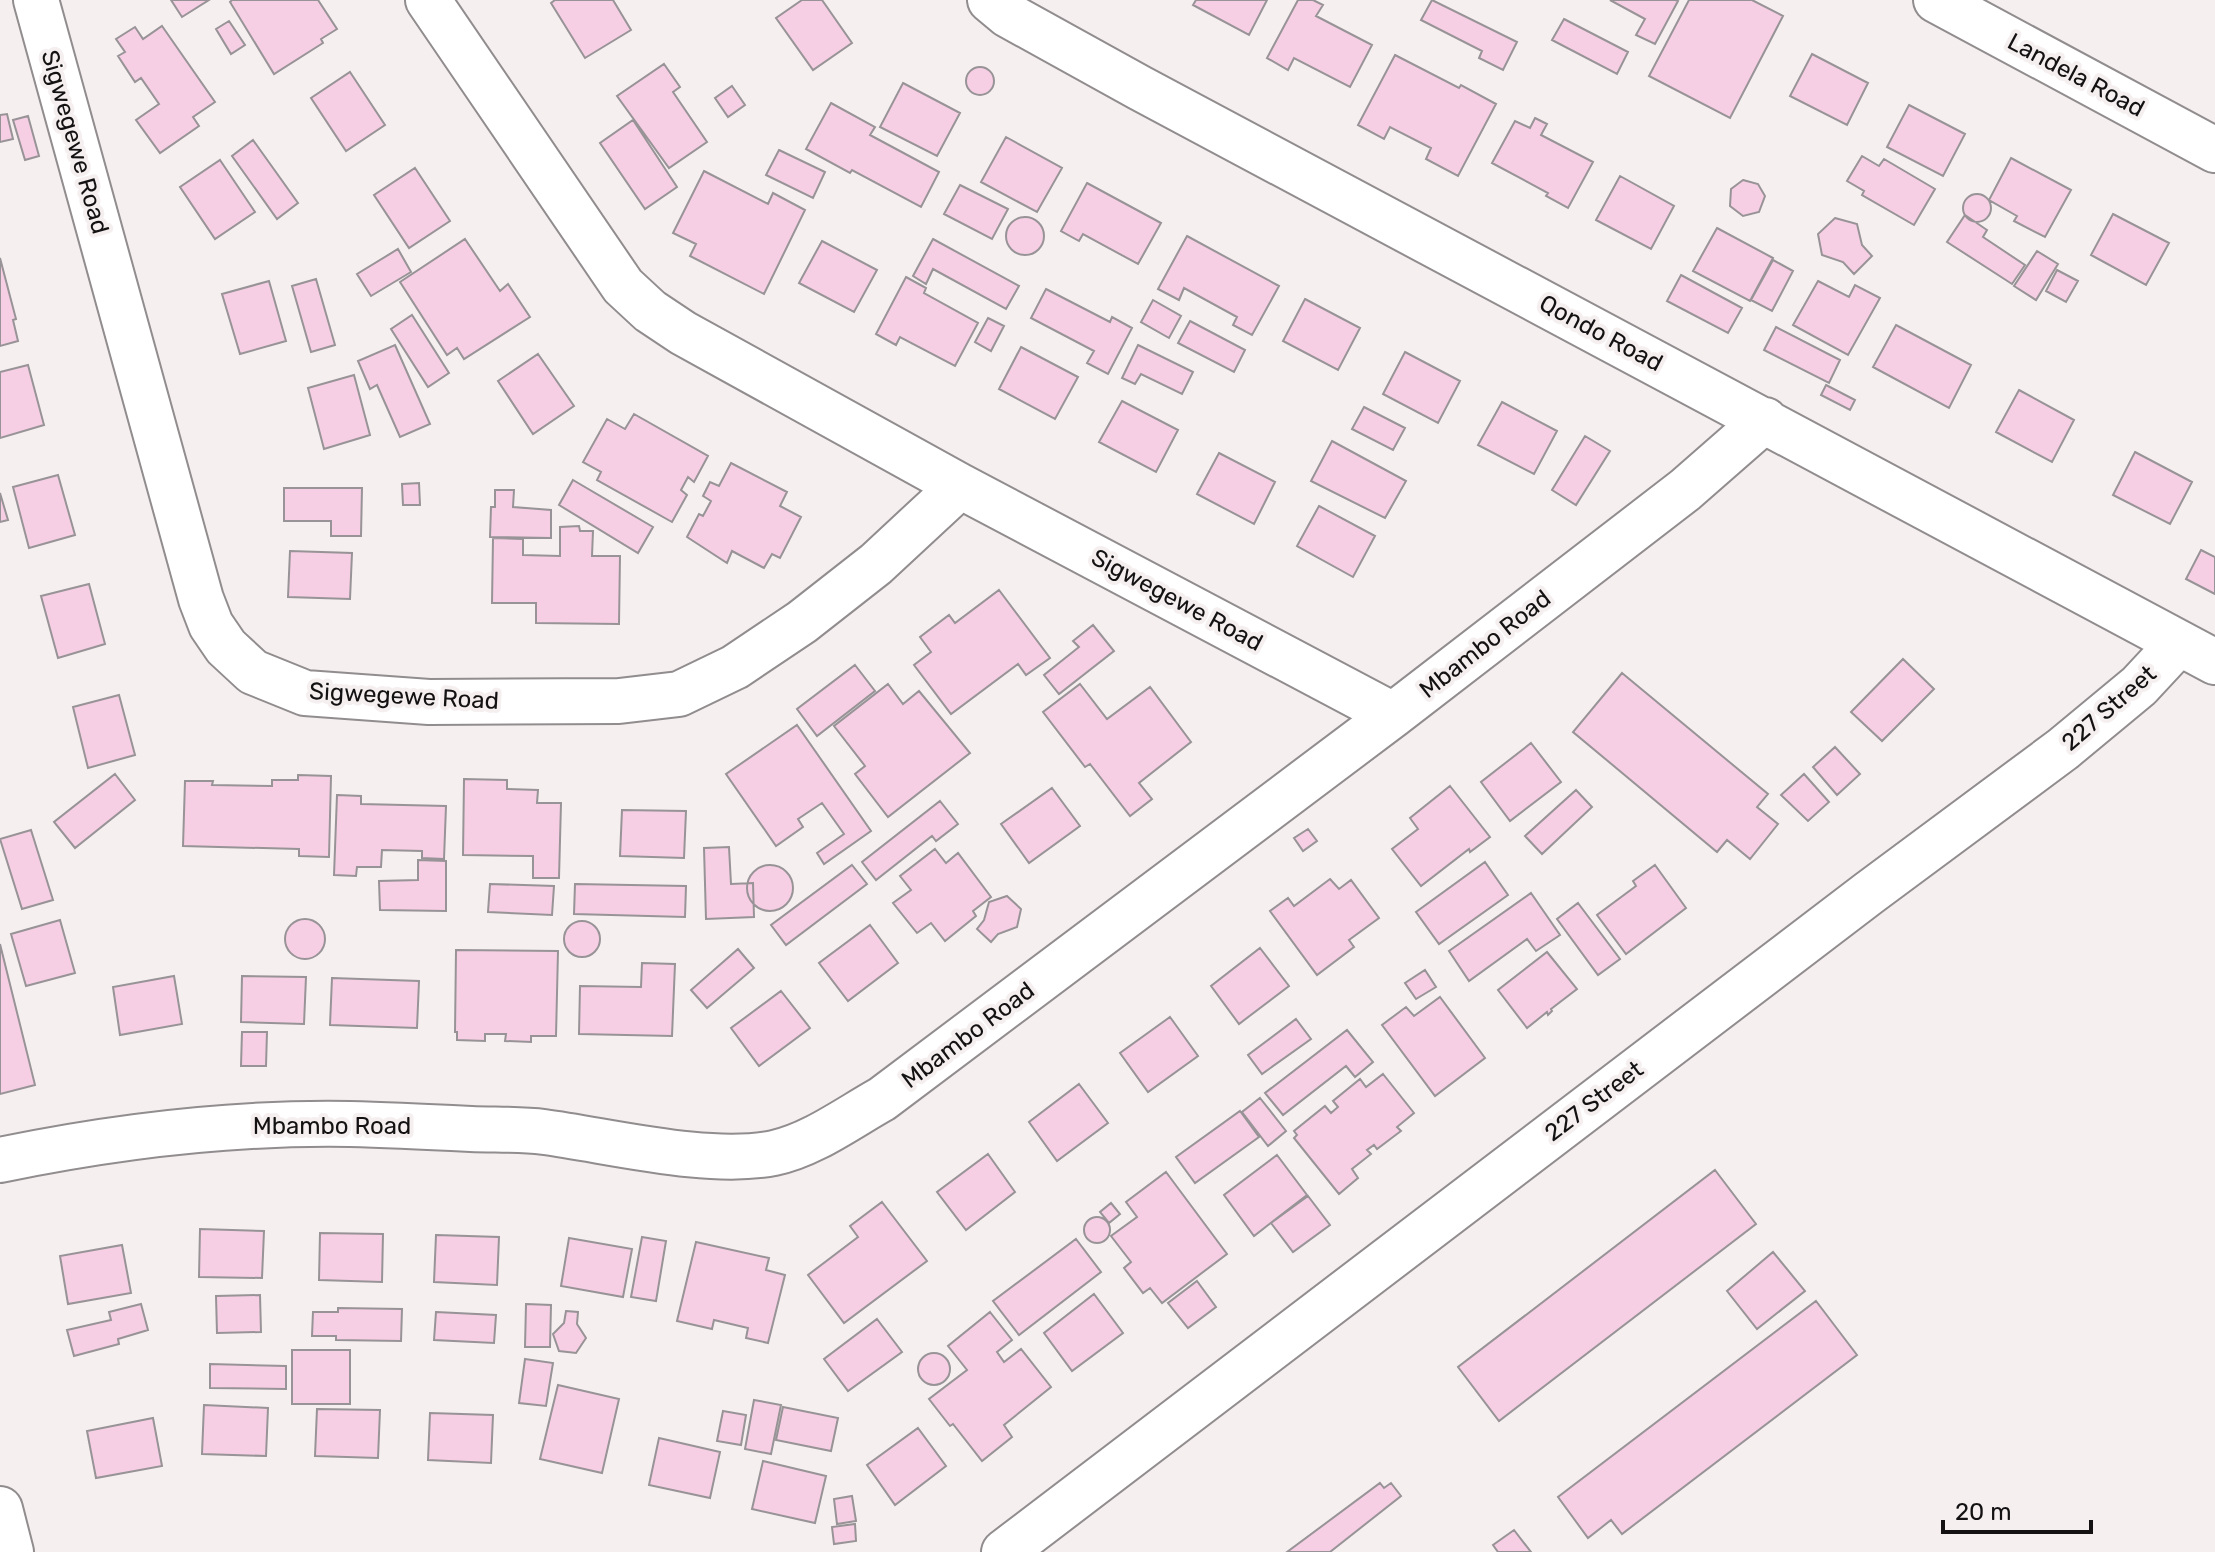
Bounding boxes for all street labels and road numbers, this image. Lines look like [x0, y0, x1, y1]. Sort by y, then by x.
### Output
street label: Landela Road [2003, 27, 2149, 123]
street label: Sigwegewe Road [35, 47, 115, 237]
street label: Qondo Road [1535, 289, 1667, 377]
street label: Sigwegewe Road [1087, 543, 1267, 657]
street label: Mbambo Road [1414, 584, 1556, 704]
street label: 227 Street [2056, 659, 2162, 757]
street label: Sigwegewe Road [308, 677, 500, 715]
street label: Mbambo Road [896, 976, 1040, 1094]
street label: 227 Street [1539, 1055, 1649, 1147]
street label: Mbambo Road [253, 1112, 411, 1140]

